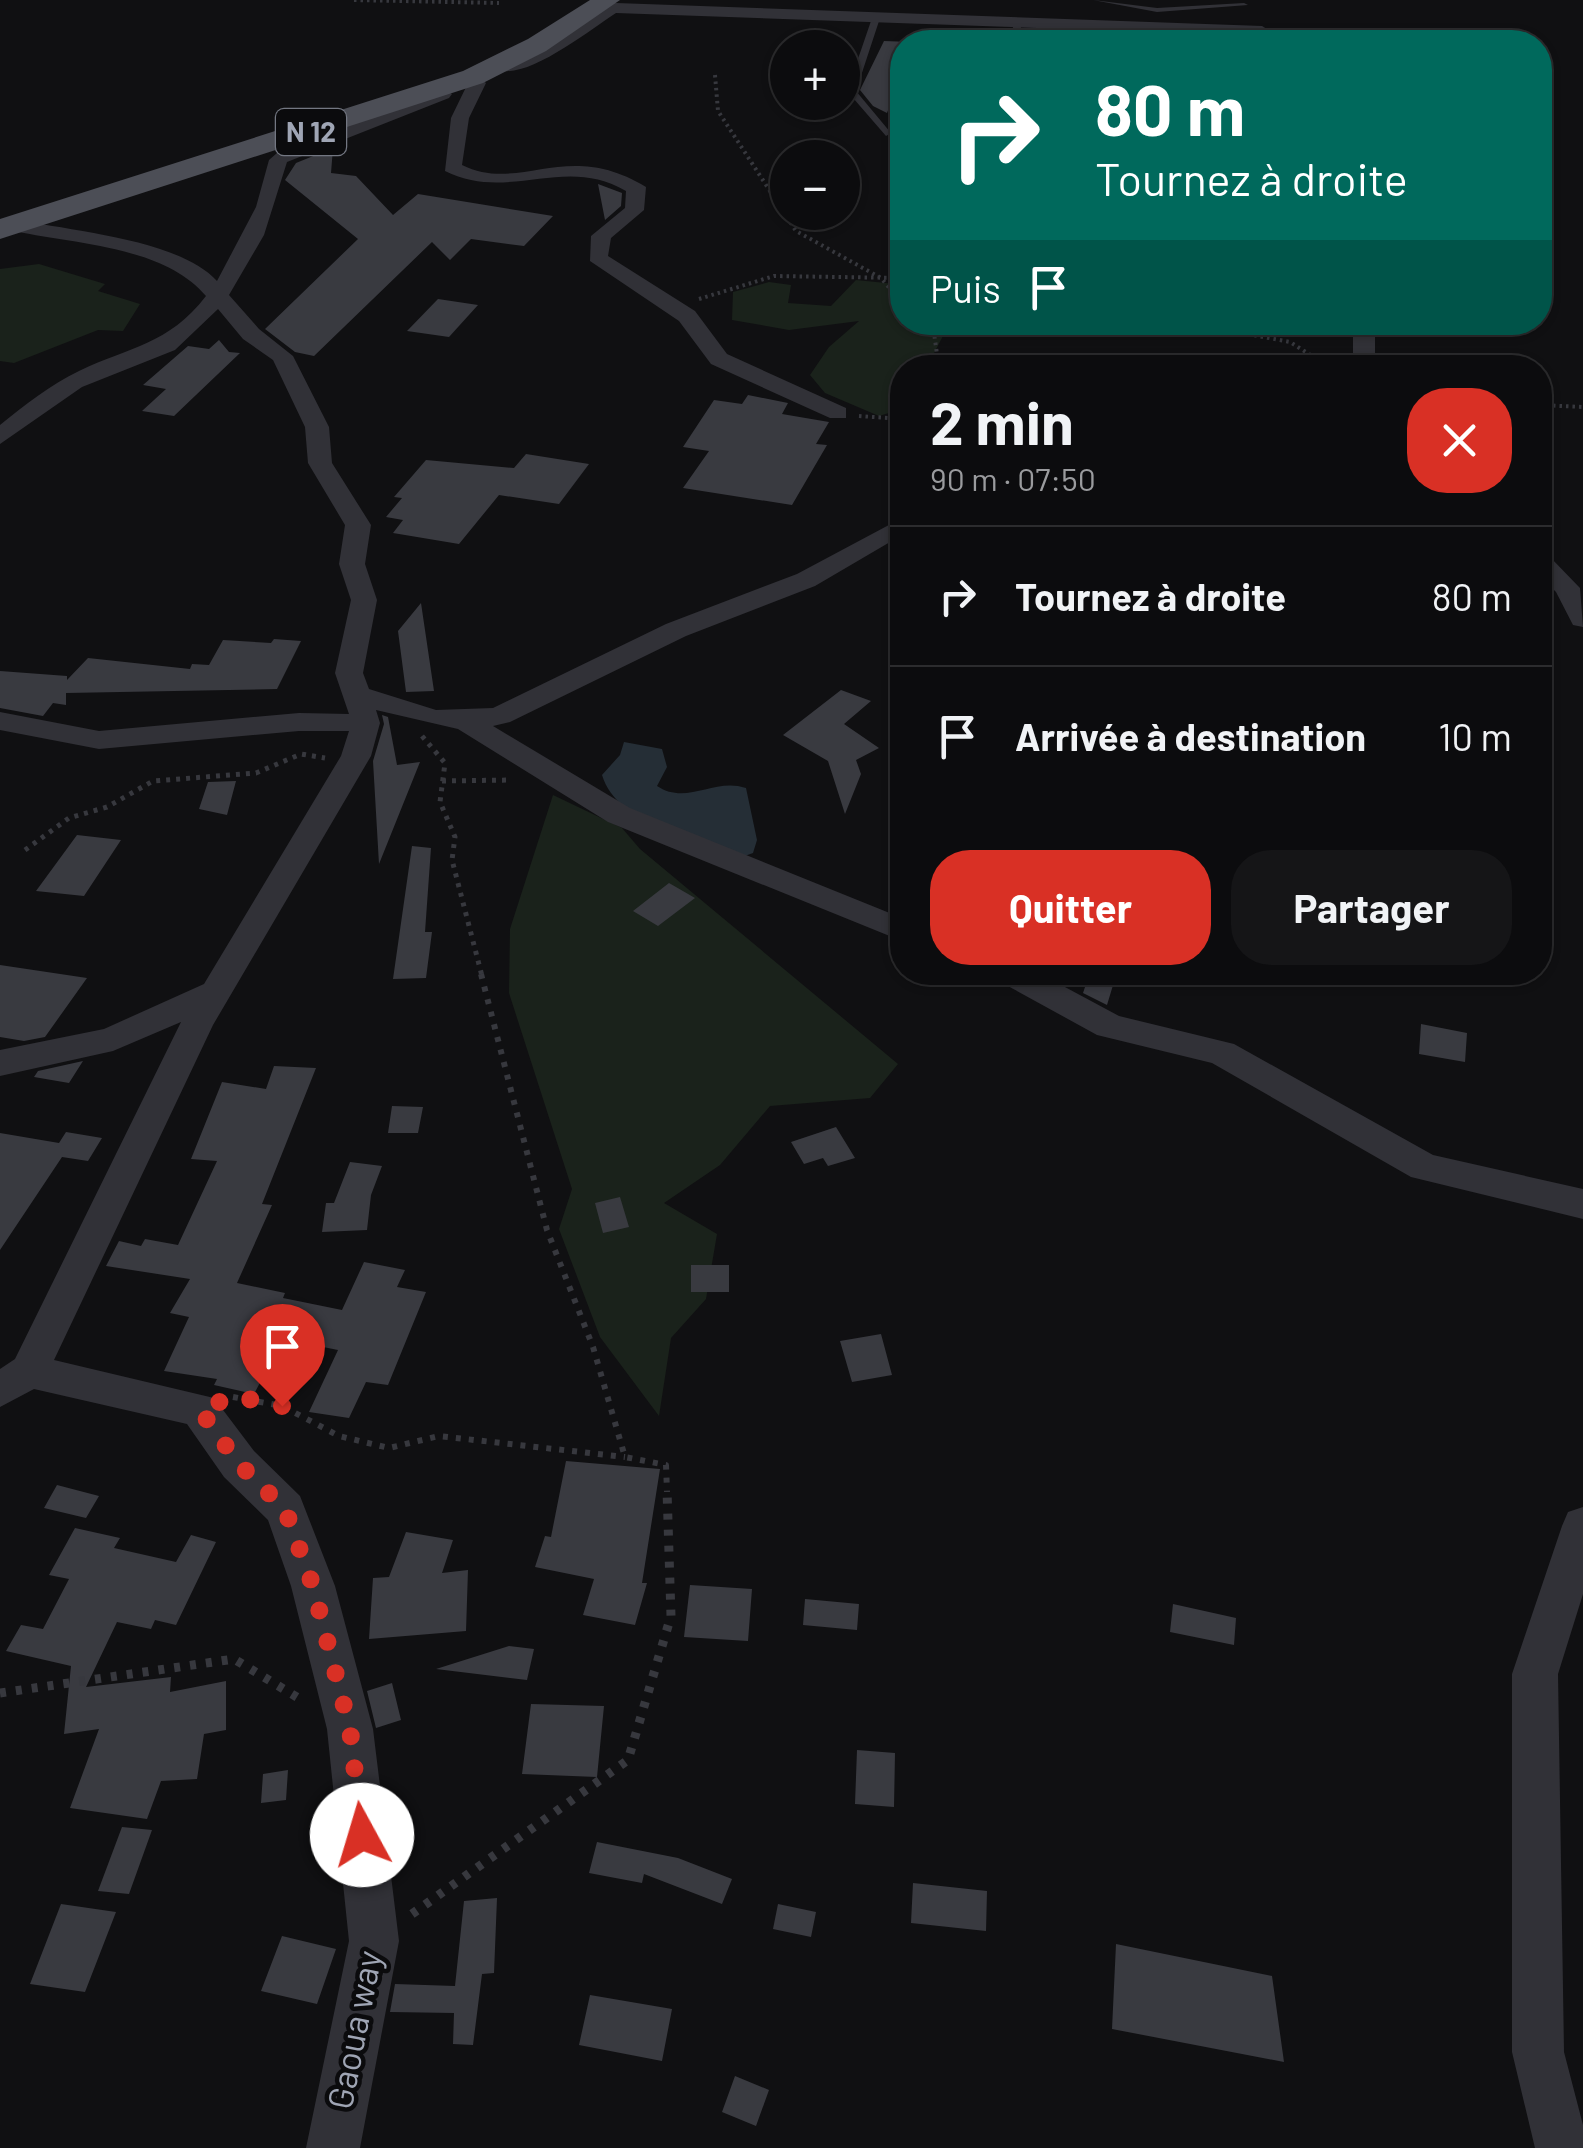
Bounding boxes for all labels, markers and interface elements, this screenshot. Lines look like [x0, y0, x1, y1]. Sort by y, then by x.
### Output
map controls [770, 30, 860, 230]
button: + [770, 30, 860, 120]
text: 80 m [1095, 66, 1245, 150]
icon: right [930, 70, 1060, 200]
road number: N 12 [276, 109, 346, 155]
button: − [770, 140, 860, 230]
text: Tournez à droite [1095, 151, 1408, 205]
icon: arrive [1021, 260, 1076, 315]
text: Puis [930, 265, 1001, 311]
text: 2 min [930, 385, 1074, 457]
button: close [1407, 388, 1512, 493]
text: 90 m · 07:50 [930, 459, 1096, 497]
icon: right [930, 569, 985, 624]
text: Tournez à droite [1015, 573, 1286, 619]
text: 80 m [1432, 573, 1512, 619]
icon: arrive [930, 709, 985, 764]
text: Arrivée à destination [1015, 713, 1366, 759]
text: 10 m [1438, 713, 1512, 759]
button: Quitter [930, 850, 1211, 965]
button: Partager [1231, 850, 1512, 965]
pin [240, 1304, 325, 1407]
icon: arrive [255, 1319, 310, 1374]
position arrow [310, 1783, 414, 1887]
street label: Gaoua way [317, 1947, 389, 2112]

